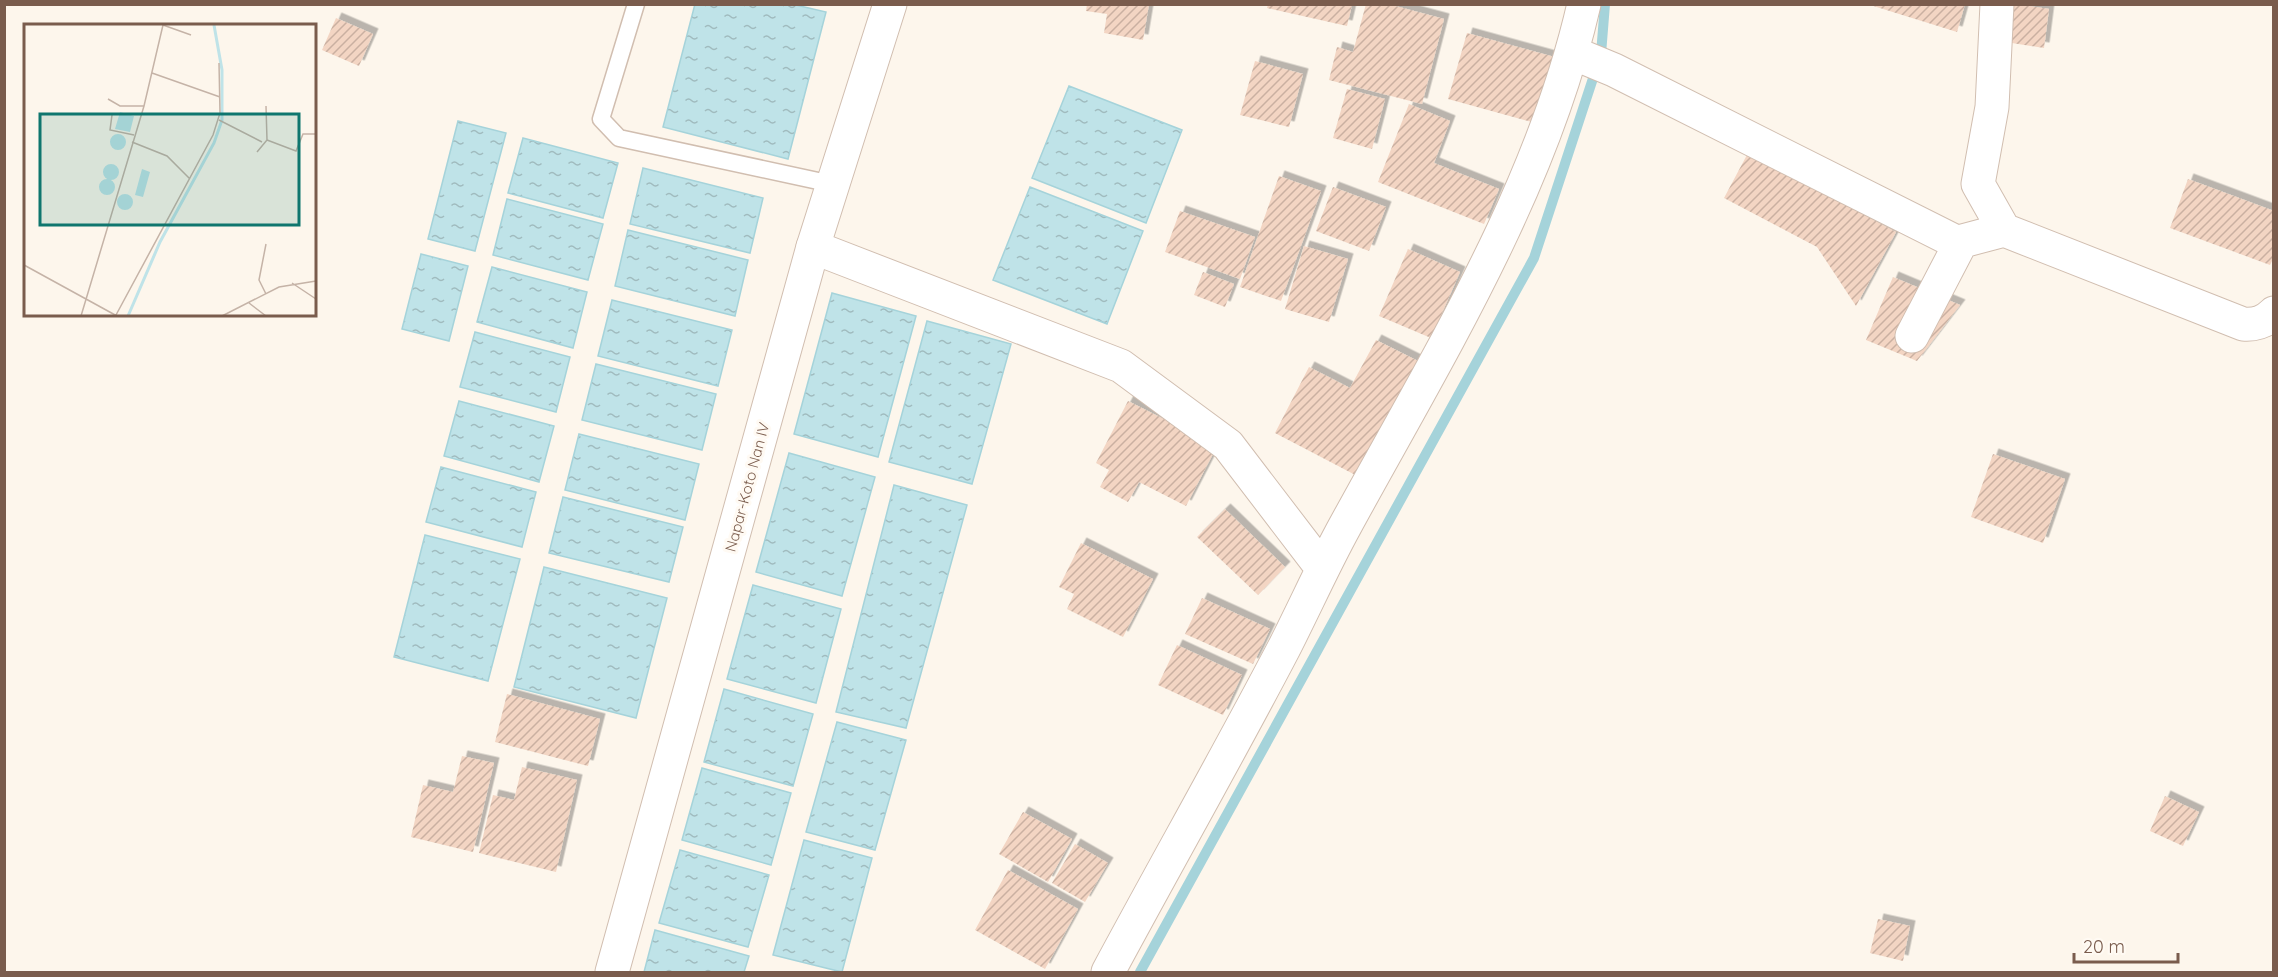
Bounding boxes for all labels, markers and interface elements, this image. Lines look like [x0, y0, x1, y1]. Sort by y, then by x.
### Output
inset map [24, 24, 316, 316]
street label: Napar-Koto Nan IV [721, 420, 773, 554]
scale bar [2074, 926, 2178, 964]
text: 20 m [2083, 935, 2125, 958]

